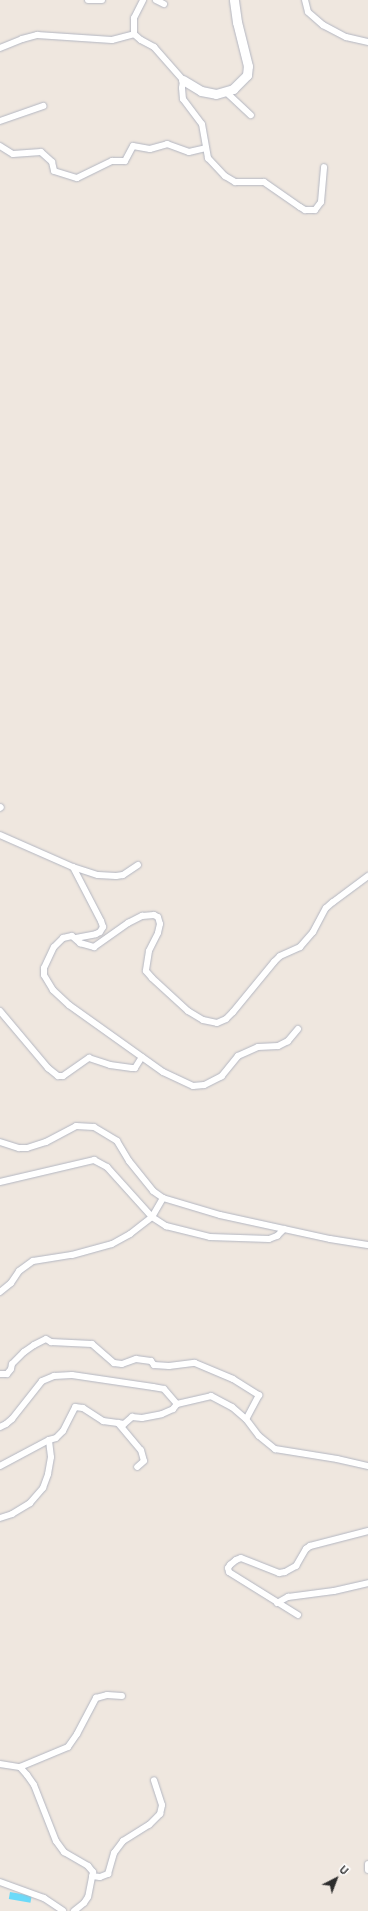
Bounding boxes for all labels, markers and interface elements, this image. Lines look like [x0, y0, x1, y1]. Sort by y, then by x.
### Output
north arrow [316, 1859, 356, 1899]
text: U [337, 1862, 351, 1878]

